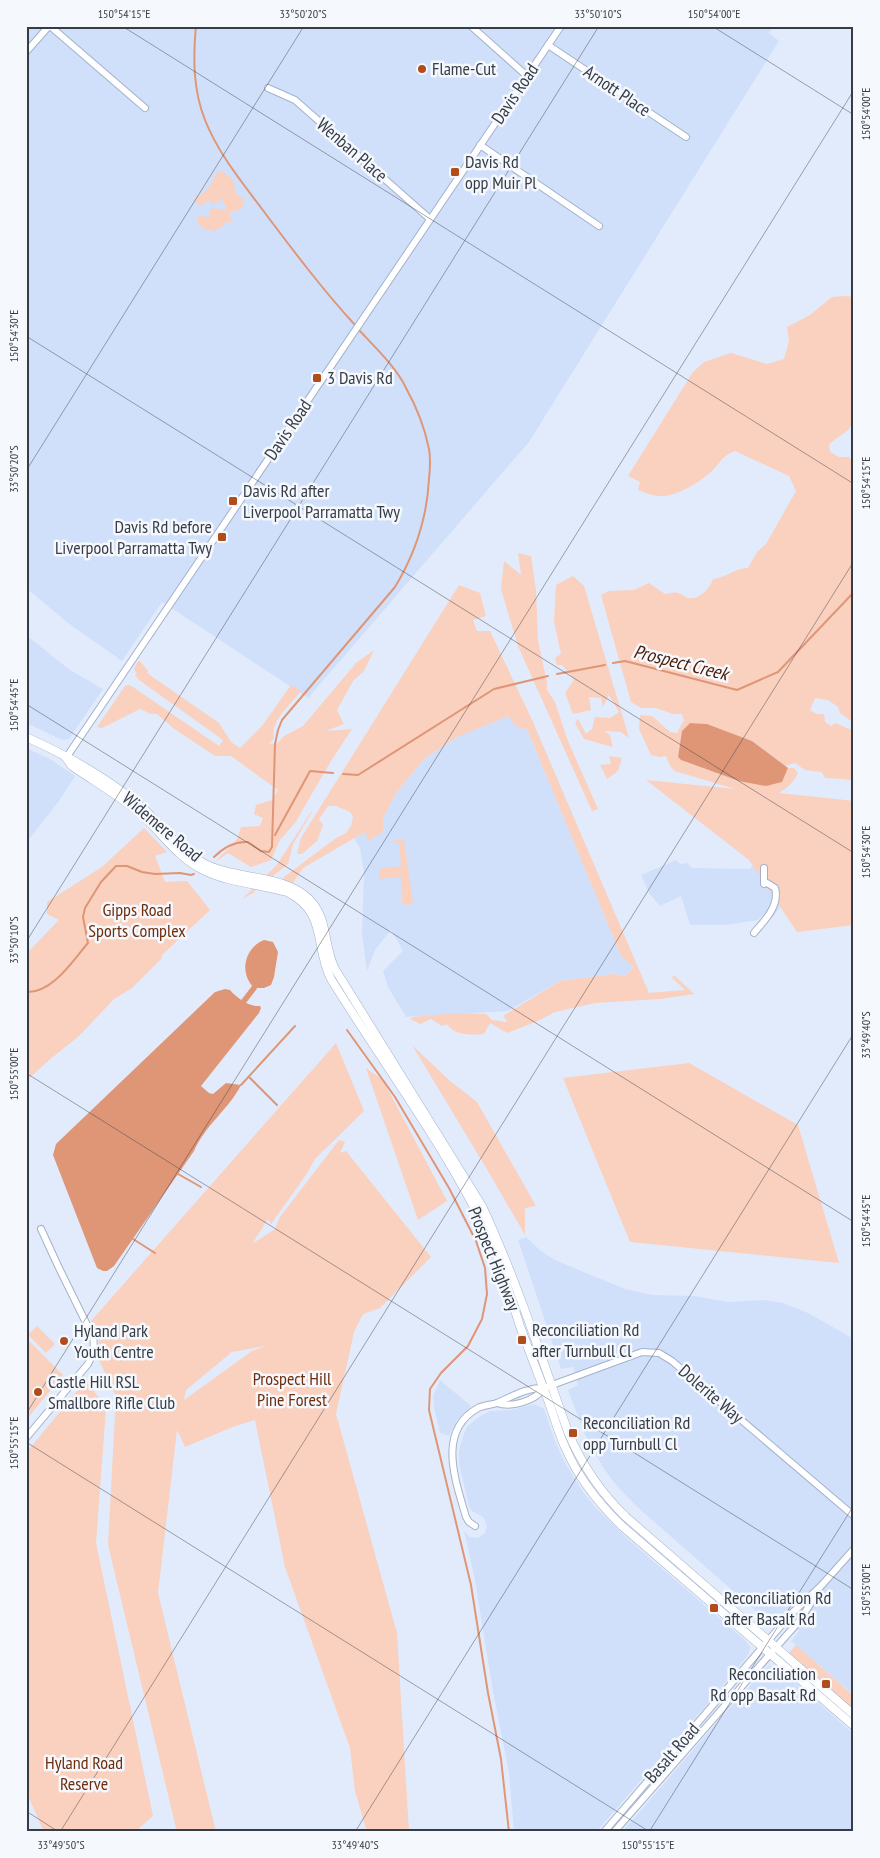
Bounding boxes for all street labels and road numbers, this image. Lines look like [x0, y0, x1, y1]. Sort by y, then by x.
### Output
street label: Davis Road [486, 59, 543, 128]
street label: Arnott Place [579, 60, 655, 121]
street label: Wenban Place [312, 113, 393, 187]
street label: Davis Road [259, 395, 316, 464]
street label: Widemere Road [118, 787, 207, 867]
street label: Prospect Highway [463, 1203, 526, 1315]
street label: Dolerite Way [674, 1359, 749, 1428]
street label: Basalt Road [639, 1718, 704, 1788]

